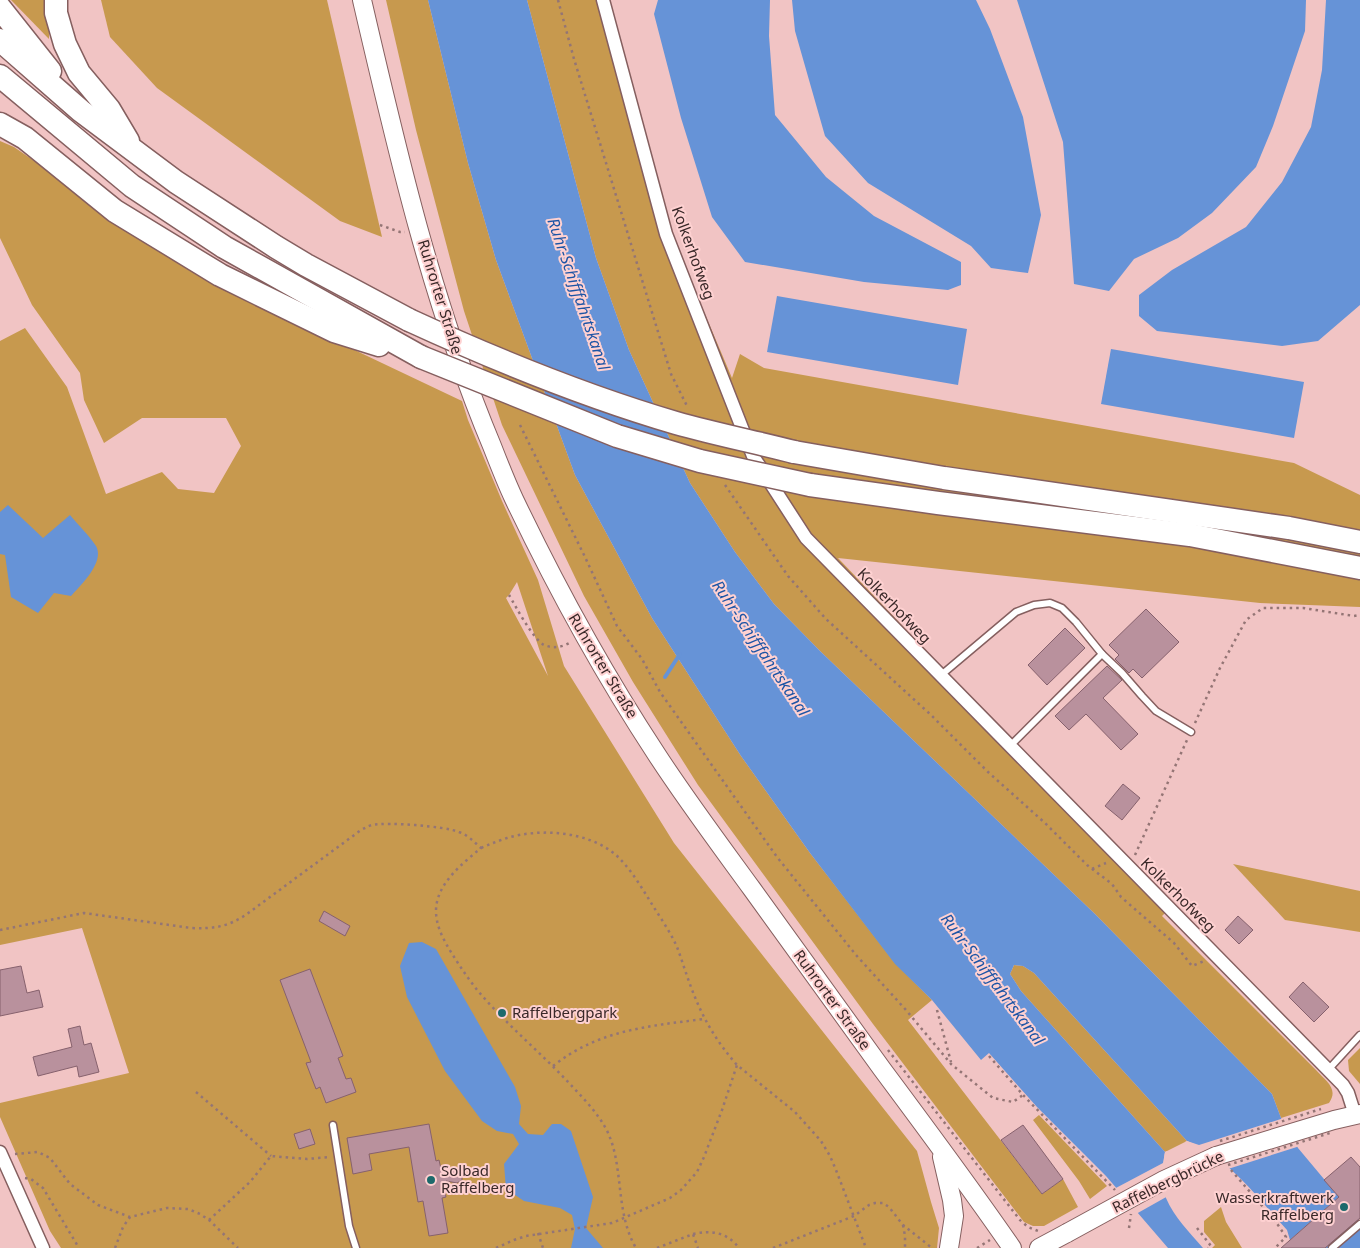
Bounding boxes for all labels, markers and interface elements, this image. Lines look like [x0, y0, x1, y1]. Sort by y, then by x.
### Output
street label: Kolkerhofweg [668, 203, 720, 302]
water label: Ruhr-Schifffahrtskanal [543, 215, 616, 374]
street label: Ruhrorter Straße [414, 237, 468, 356]
street label: Kolkerhofweg [854, 563, 936, 647]
water label: Ruhr-Schifffahrtskanal [707, 576, 815, 721]
street label: Ruhrorter Straße [565, 609, 643, 722]
street label: Kolkerhofweg [1137, 853, 1220, 936]
water label: Ruhr-Schifffahrtskanal [936, 909, 1050, 1050]
street label: Ruhrorter Straße [790, 945, 876, 1053]
place label: Raffelbergpark [512, 1002, 617, 1022]
marker: Raffelbergpark [496, 1007, 508, 1019]
street label: Raffelbergbrücke [1108, 1145, 1227, 1217]
place label: Solbad Raffelberg [441, 1160, 514, 1197]
marker: Solbad Raffelberg [425, 1174, 437, 1186]
place label: Wasserkraftwerk Raffelberg [1216, 1187, 1334, 1224]
marker: Wasserkraftwerk Raffelberg [1338, 1201, 1350, 1213]

